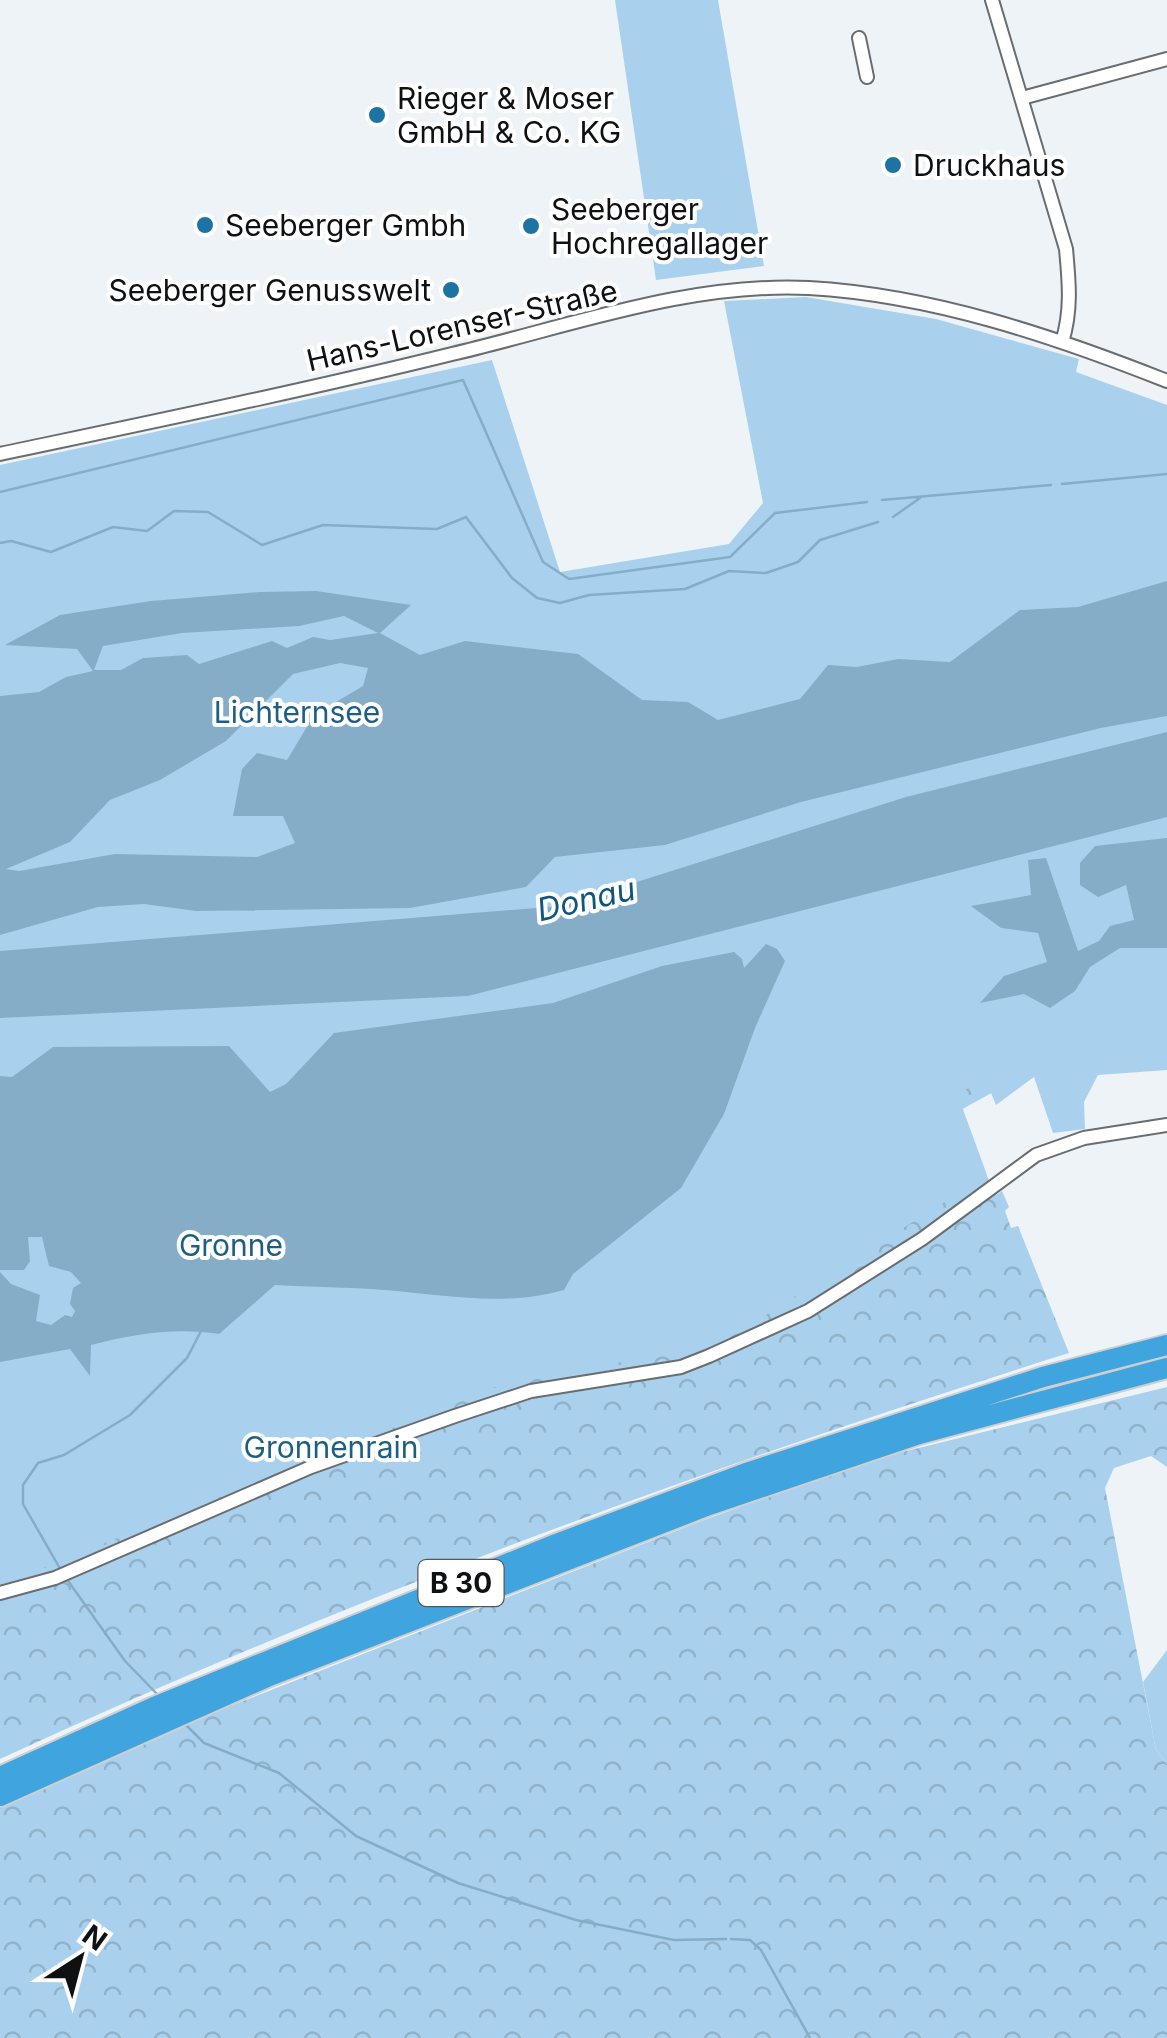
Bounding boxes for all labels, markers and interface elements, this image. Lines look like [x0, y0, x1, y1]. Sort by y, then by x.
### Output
place label: Rieger & Moser GmbH & Co. KG [397, 80, 621, 150]
marker: Rieger & Moser GmbH & Co. KG [366, 104, 388, 126]
place label: Druckhaus [913, 147, 1065, 183]
marker: Druckhaus [882, 154, 904, 176]
place label: Seeberger Hochregallager [551, 191, 768, 261]
place label: Seeberger Gmbh [225, 207, 466, 243]
marker: Seeberger Gmbh [194, 214, 216, 236]
marker: Seeberger Hochregallager [520, 215, 542, 237]
place label: Seeberger Genusswelt [108, 272, 431, 308]
street label: Hans-Lorenser-Straße [303, 272, 621, 378]
marker: Seeberger Genusswelt [440, 279, 462, 301]
park label: Lichternsee [214, 694, 380, 730]
water label: Donau [533, 869, 639, 929]
park label: Gronne [179, 1227, 283, 1263]
park label: Gronnenrain [244, 1429, 418, 1465]
road number: B 30 [418, 1560, 504, 1606]
north arrow [30, 1908, 130, 2008]
text: N [76, 1918, 113, 1958]

